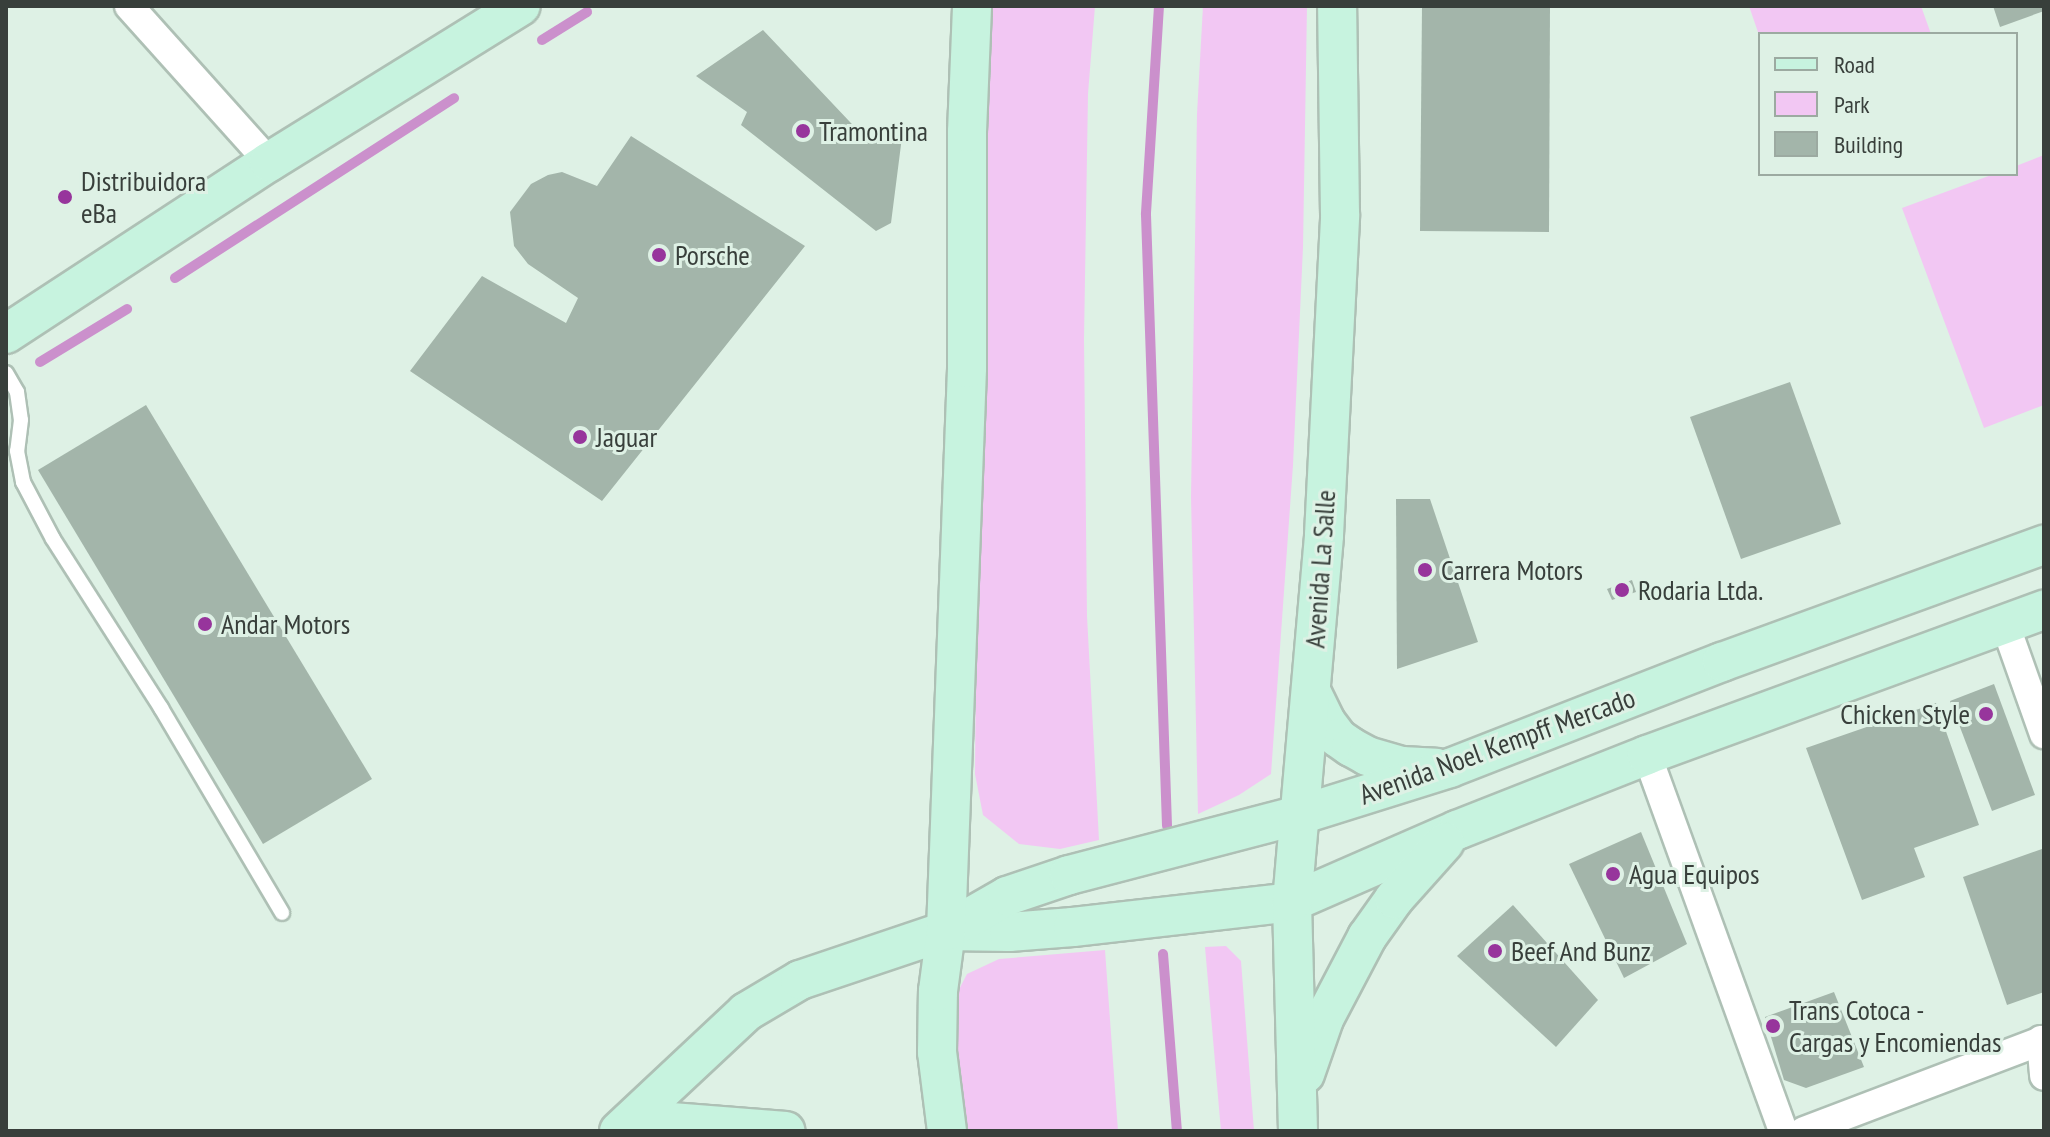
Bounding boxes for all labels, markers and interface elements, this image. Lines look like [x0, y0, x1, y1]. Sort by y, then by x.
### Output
legend [1758, 32, 2018, 176]
text: Road [1834, 49, 1875, 80]
text: Park [1834, 89, 1870, 120]
place label: Tramontina [819, 114, 928, 148]
marker: Tramontina [794, 122, 812, 140]
text: Building [1834, 129, 1903, 160]
place label: Distribuidora eBa [81, 164, 206, 230]
marker: Distribuidora eBa [56, 188, 74, 206]
place label: Porsche [675, 238, 750, 272]
marker: Porsche [650, 246, 668, 264]
place label: Jaguar [596, 420, 657, 454]
marker: Jaguar [571, 428, 589, 446]
street label: Avenida La Salle [1298, 489, 1342, 649]
place label: Carrera Motors [1441, 553, 1583, 587]
marker: Carrera Motors [1416, 561, 1434, 579]
place label: Rodaria Ltda. [1638, 573, 1763, 607]
marker: Rodaria Ltda. [1613, 581, 1631, 599]
place label: Andar Motors [221, 607, 350, 641]
marker: Andar Motors [196, 615, 214, 633]
street label: Avenida Noel Kempff Mercado [1355, 680, 1639, 812]
place label: Chicken Style [1840, 697, 1970, 731]
marker: Chicken Style [1977, 705, 1995, 723]
place label: Agua Equipos [1629, 857, 1759, 891]
marker: Agua Equipos [1604, 865, 1622, 883]
place label: Beef And Bunz [1511, 934, 1652, 968]
marker: Beef And Bunz [1486, 942, 1504, 960]
place label: Trans Cotoca - Cargas y Encomiendas [1789, 993, 2002, 1059]
marker: Trans Cotoca - Cargas y Encomiendas [1764, 1017, 1782, 1035]

